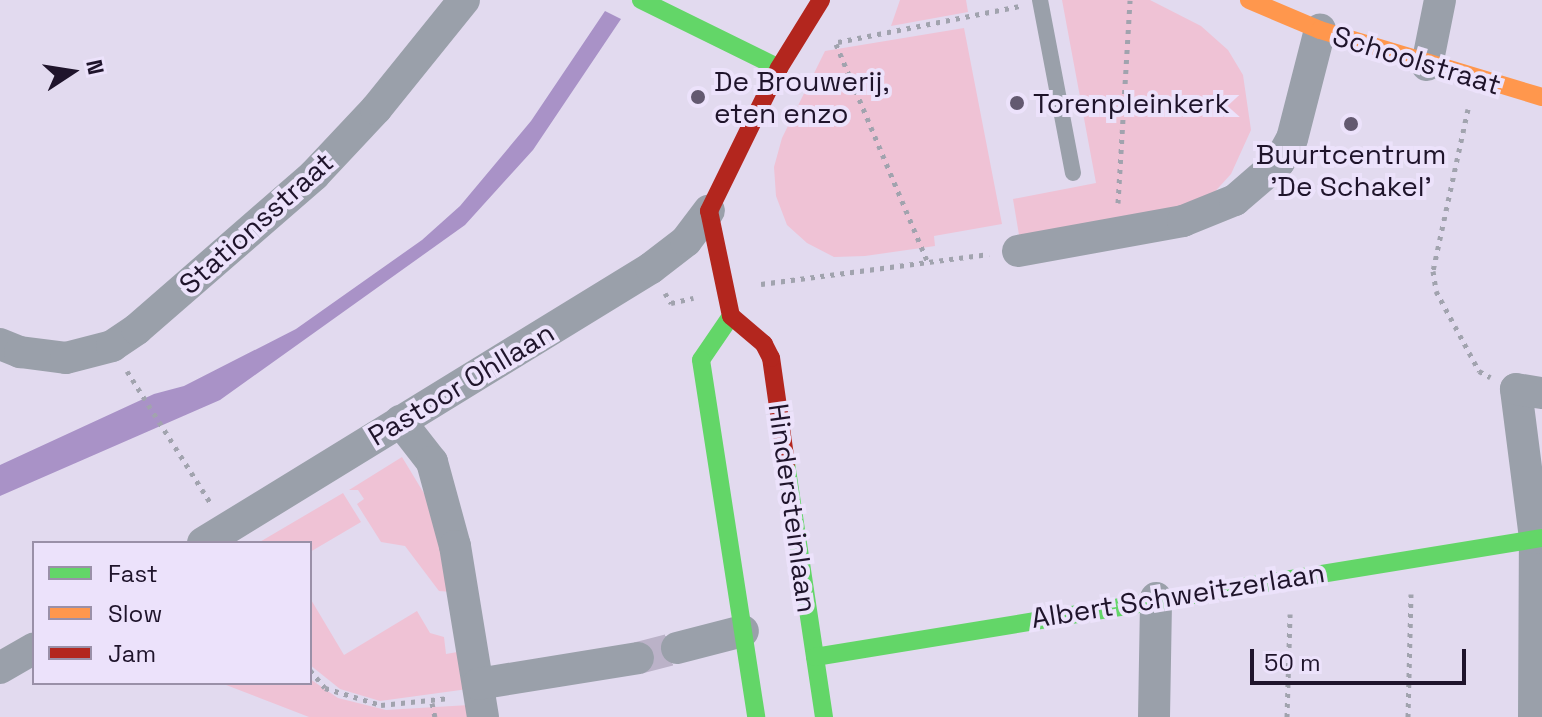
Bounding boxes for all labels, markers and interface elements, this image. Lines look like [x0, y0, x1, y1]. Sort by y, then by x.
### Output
street label: Schoolstraat [1329, 18, 1505, 102]
north arrow [32, 32, 112, 112]
text: N [80, 57, 111, 77]
place label: De Brouwerij, eten enzo [714, 64, 889, 130]
place label: Torenpleinkerk [1033, 86, 1230, 120]
marker: De Brouwerij, eten enzo [689, 88, 707, 106]
marker: Torenpleinkerk [1008, 94, 1026, 112]
marker: Buurtcentrum 'De Schakel' [1342, 115, 1360, 133]
place label: Buurtcentrum 'De Schakel' [1256, 137, 1446, 203]
street label: Stationsstraat [172, 145, 340, 301]
street label: Pastoor Ohllaan [362, 315, 560, 453]
street label: Hindersteinlaan [762, 401, 824, 615]
legend [32, 541, 312, 685]
street label: Albert Schweitzerlaan [1029, 555, 1327, 635]
text: Fast [108, 558, 158, 589]
text: Slow [108, 598, 162, 629]
scale bar [1254, 633, 1470, 683]
text: Jam [108, 638, 156, 669]
text: 50 m [1264, 647, 1321, 678]

